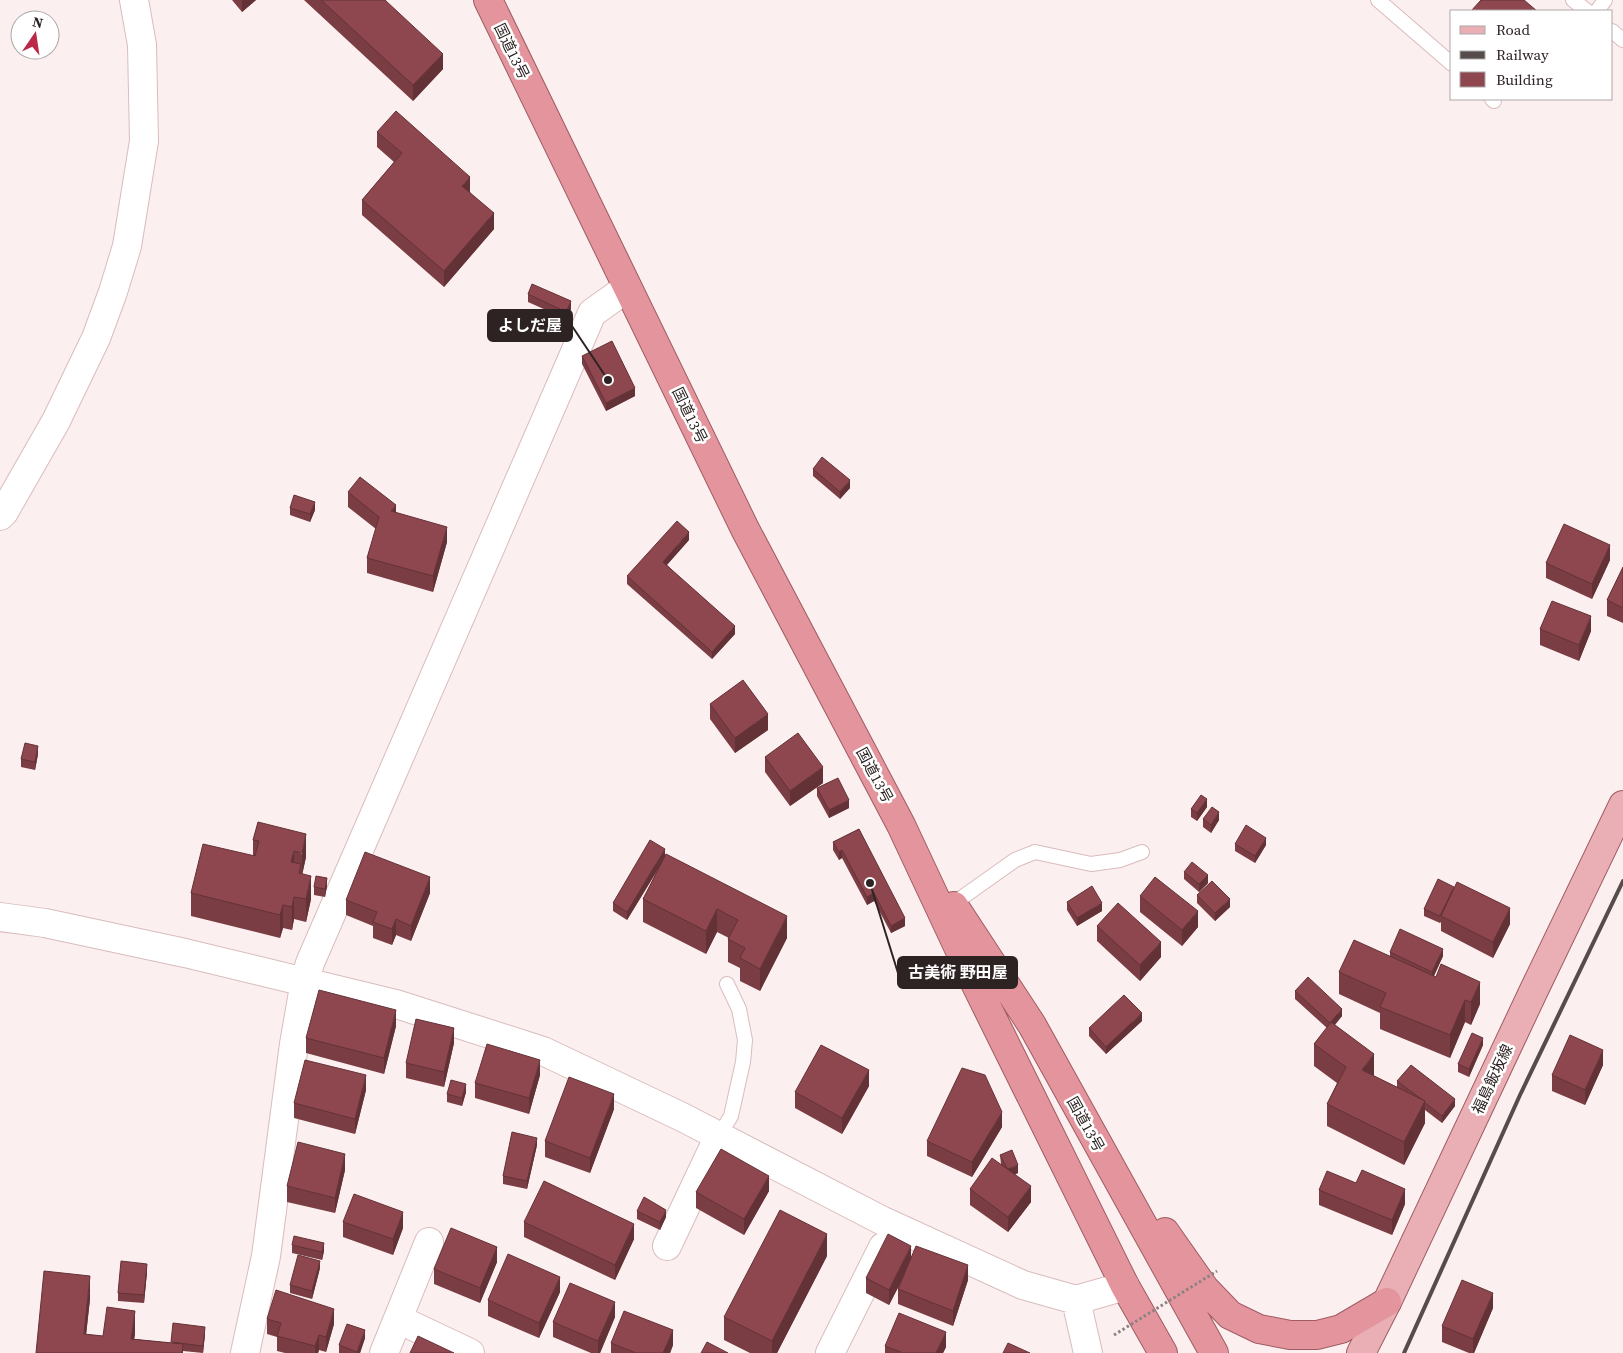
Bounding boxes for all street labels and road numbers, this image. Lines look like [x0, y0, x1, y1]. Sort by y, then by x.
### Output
street label: 国道13号 [489, 19, 535, 83]
street label: 国道13号 [667, 383, 713, 447]
street label: 国道13号 [852, 744, 898, 806]
street label: 福島飯坂線 [1467, 1041, 1517, 1117]
street label: 国道13号 [1062, 1093, 1110, 1155]

